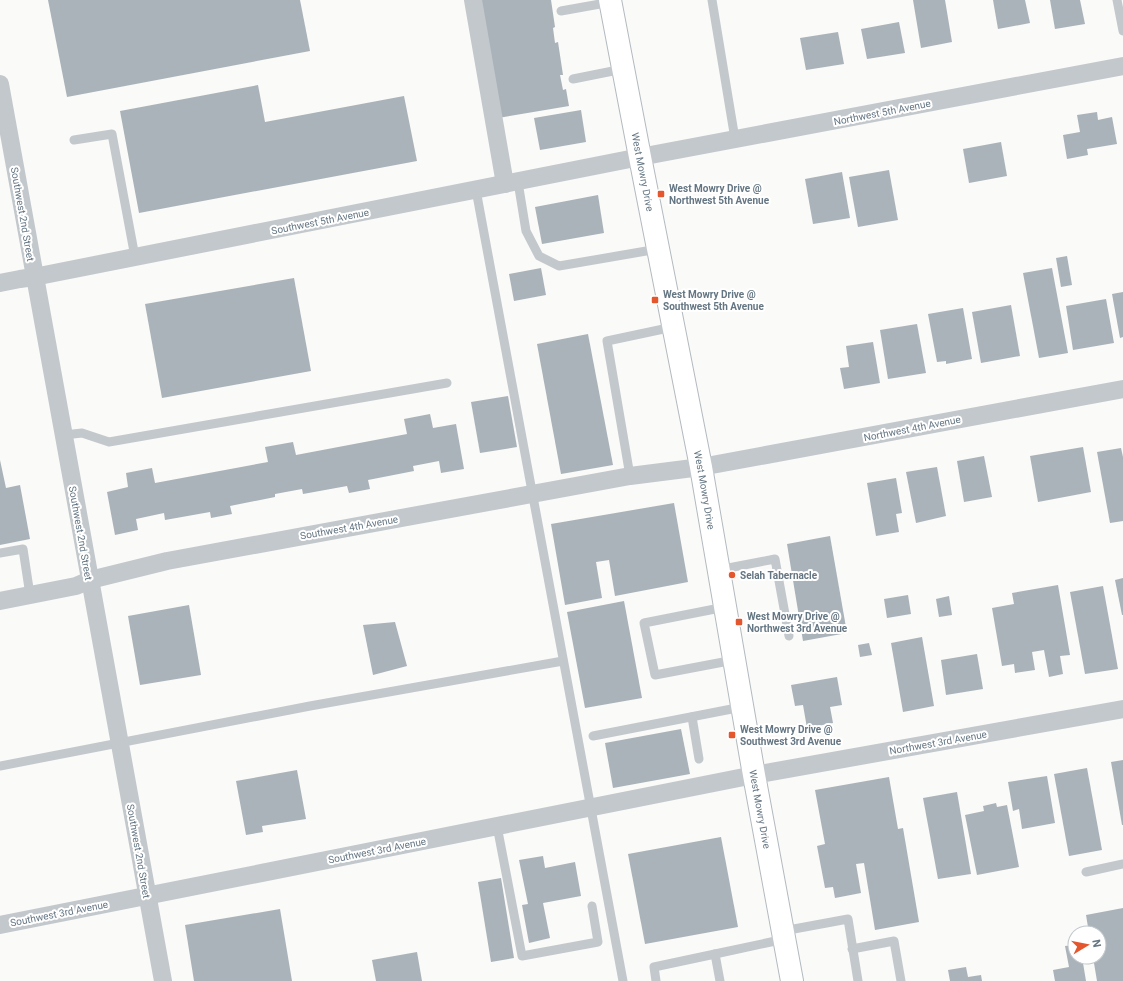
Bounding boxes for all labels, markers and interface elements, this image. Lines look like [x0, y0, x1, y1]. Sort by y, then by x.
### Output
street label: Northwest 5th Avenue [833, 98, 932, 127]
street label: West Mowry Drive [629, 132, 656, 212]
street label: Southwest 2nd Street [9, 166, 36, 262]
place label: West Mowry Drive @ Northwest 5th Avenue [669, 183, 770, 206]
marker: West Mowry Drive @ Northwest 5th Avenue [656, 189, 666, 199]
street label: Southwest 5th Avenue [270, 207, 370, 236]
place label: West Mowry Drive @ Southwest 5th Avenue [663, 289, 764, 312]
marker: West Mowry Drive @ Southwest 5th Avenue [650, 295, 660, 305]
street label: Northwest 4th Avenue [863, 414, 962, 443]
street label: West Mowry Drive [692, 450, 717, 530]
street label: Southwest 2nd Street [67, 485, 94, 581]
street label: Southwest 4th Avenue [299, 513, 399, 542]
marker: Selah Tabernacle [727, 570, 737, 580]
place label: Selah Tabernacle [740, 570, 818, 581]
place label: West Mowry Drive @ Northwest 3rd Avenue [747, 611, 848, 634]
marker: West Mowry Drive @ Northwest 3rd Avenue [734, 617, 744, 627]
place label: West Mowry Drive @ Southwest 3rd Avenue [740, 724, 842, 747]
street label: Northwest 3rd Avenue [889, 729, 988, 756]
marker: West Mowry Drive @ Southwest 3rd Avenue [727, 730, 737, 740]
street label: West Mowry Drive [747, 769, 772, 850]
street label: Southwest 2nd Street [125, 803, 152, 899]
street label: Southwest 3rd Avenue [327, 836, 427, 865]
street label: Southwest 3rd Avenue [9, 899, 109, 928]
north arrow [1067, 925, 1107, 965]
text: N [1089, 938, 1103, 949]

